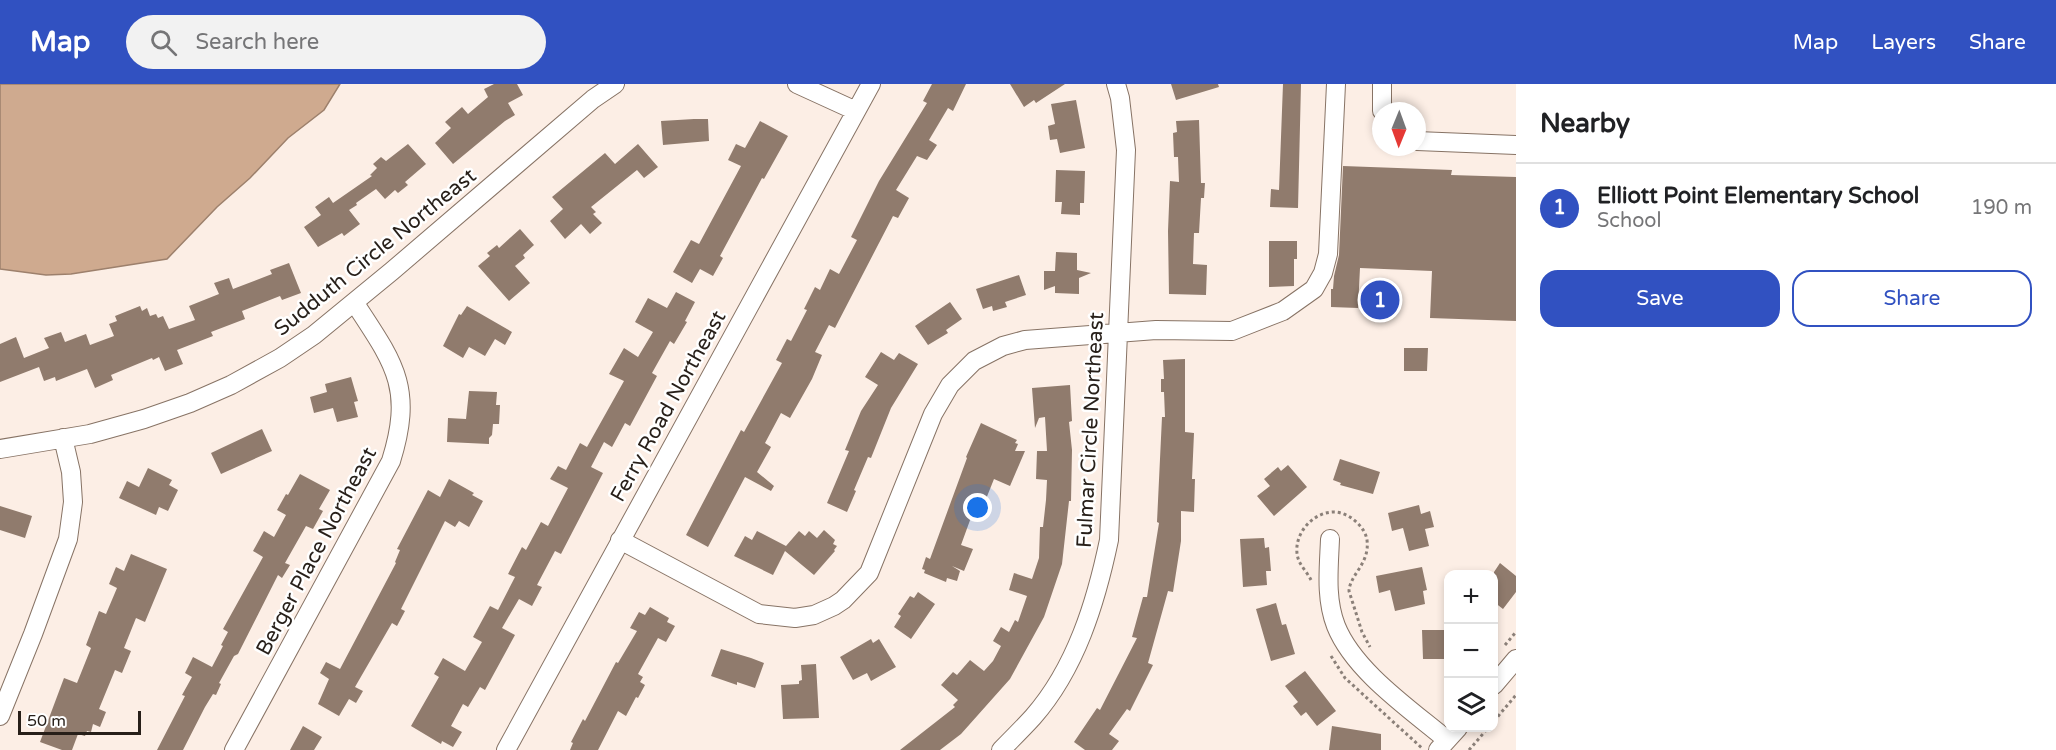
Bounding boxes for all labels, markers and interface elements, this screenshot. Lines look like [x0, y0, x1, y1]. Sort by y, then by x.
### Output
search box [126, 15, 546, 69]
text: Map [30, 25, 90, 59]
icon: search [147, 26, 180, 59]
text: Search here [195, 29, 319, 55]
text: Map [1793, 30, 1838, 55]
text: Layers [1871, 30, 1936, 55]
text: Share [1969, 30, 2026, 55]
north arrow [1372, 102, 1426, 156]
text: Nearby [1540, 108, 1630, 139]
street label: Sudduth Circle Northeast [269, 163, 481, 342]
text: Elliott Point Elementary School [1597, 183, 1919, 209]
text: 1 [1553, 196, 1566, 220]
text: 190 m [1971, 196, 2032, 220]
text: School [1597, 209, 1661, 233]
button: Save [1540, 270, 1780, 327]
button: Share [1792, 270, 2032, 327]
pin: 1 [1360, 278, 1400, 322]
street label: Ferry Road Northeast [605, 306, 731, 506]
street label: Fulmar Circle Northeast [1072, 312, 1109, 548]
street label: Berger Place Northeast [251, 443, 382, 660]
your location [963, 493, 992, 522]
map controls [1444, 570, 1498, 732]
button: + [1444, 570, 1498, 624]
button: − [1444, 624, 1498, 678]
button: layers [1444, 678, 1498, 732]
scale bar [18, 708, 141, 736]
text: 50 m [27, 711, 66, 731]

